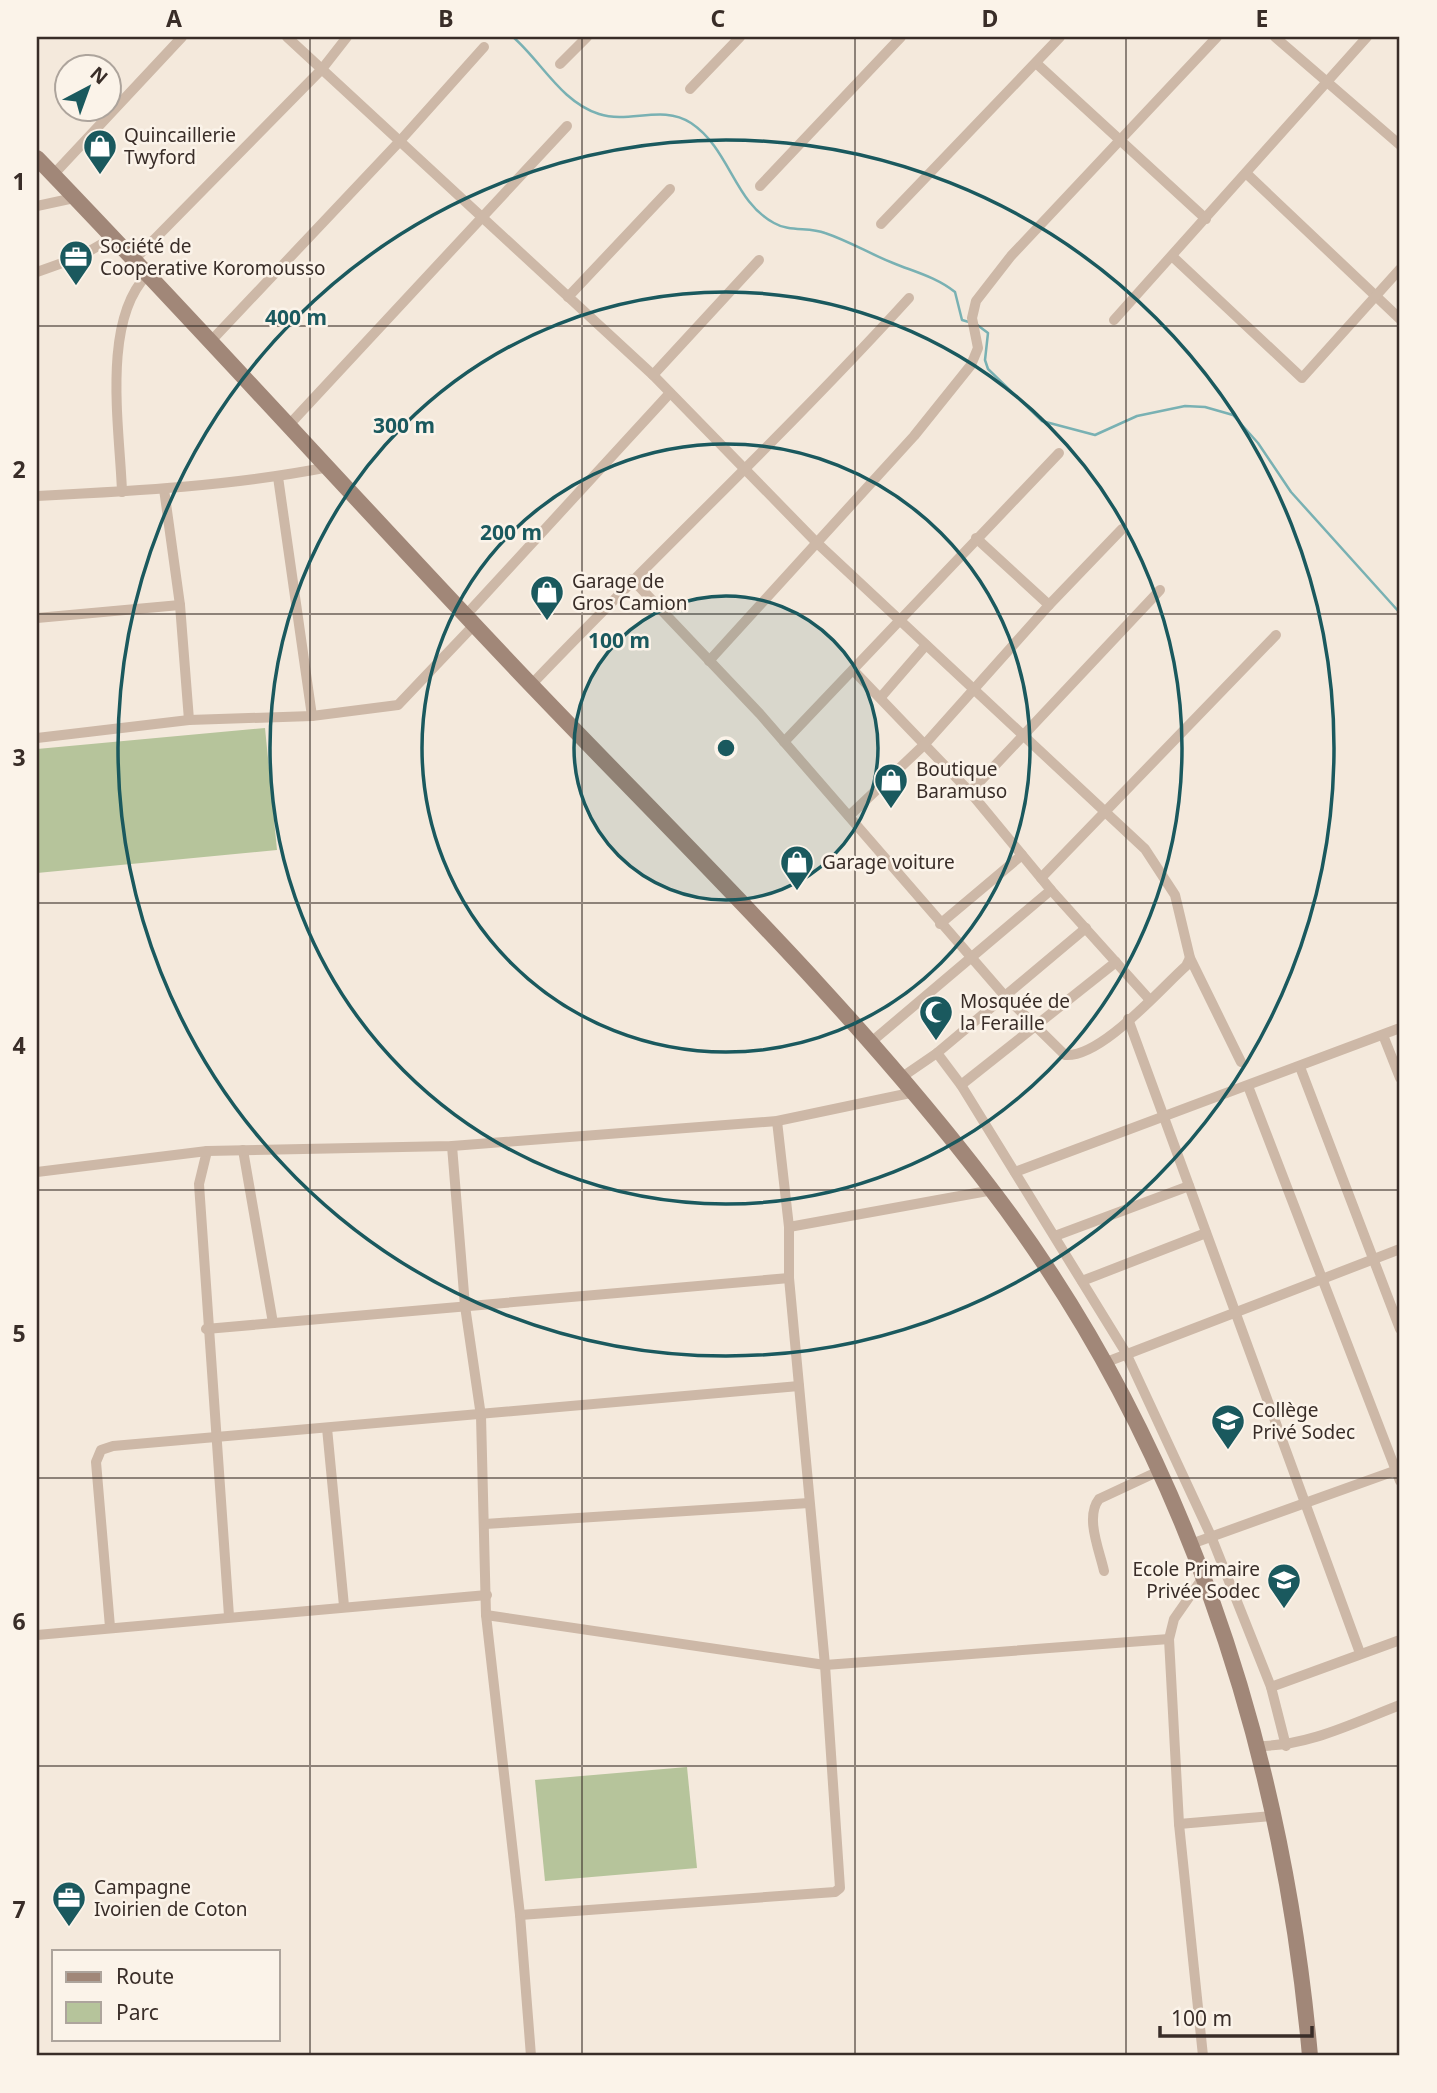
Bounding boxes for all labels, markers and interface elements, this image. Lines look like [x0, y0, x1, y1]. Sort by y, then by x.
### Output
text: A [166, 2, 182, 34]
text: B [438, 2, 454, 34]
text: C [711, 2, 726, 34]
text: D [982, 2, 998, 34]
text: E [1256, 2, 1268, 34]
north arrow [52, 52, 122, 122]
text: N [85, 60, 114, 90]
place label: Quincaillerie Twyford [124, 122, 236, 170]
shop icon: Quincaillerie Twyford [81, 127, 119, 176]
text: 1 [12, 165, 26, 197]
place label: Société de Cooperative Koromousso [100, 233, 326, 281]
office icon: Société de Cooperative Koromousso [57, 238, 95, 287]
text: 400 m [265, 303, 327, 331]
text: 300 m [373, 411, 435, 439]
text: 2 [12, 453, 26, 485]
text: 200 m [480, 518, 542, 546]
place label: Garage de Gros Camion [572, 568, 687, 616]
shop icon: Garage de Gros Camion [528, 573, 566, 622]
text: 100 m [588, 626, 650, 654]
centre of rings [714, 736, 738, 760]
text: 3 [12, 741, 26, 773]
place label: Boutique Baramuso [916, 756, 1007, 804]
shop icon: Boutique Baramuso [872, 761, 910, 810]
shop icon: Garage voiture [778, 843, 816, 892]
place label: Garage voiture [822, 849, 955, 875]
place label: Mosquée de la Feraille [960, 988, 1070, 1036]
mosque icon: Mosquée de la Feraille [917, 993, 955, 1042]
text: 4 [12, 1029, 26, 1061]
text: 5 [12, 1317, 26, 1349]
place label: Collège Privé Sodec [1252, 1397, 1355, 1445]
school or university icon: Collège Privé Sodec [1209, 1402, 1247, 1451]
place label: Ecole Primaire Privée Sodec [1133, 1556, 1260, 1604]
school or university icon: Ecole Primaire Privée Sodec [1265, 1561, 1303, 1610]
text: 6 [12, 1605, 26, 1637]
place label: Campagne Ivoirien de Coton [94, 1874, 248, 1922]
office icon: Campagne Ivoirien de Coton [50, 1879, 88, 1928]
text: 7 [12, 1893, 26, 1925]
legend [52, 1950, 280, 2040]
text: Route [116, 1962, 174, 1990]
scale bar [1160, 1995, 1313, 2039]
text: Parc [116, 1998, 159, 2026]
text: 100 m [1171, 2004, 1232, 2032]

